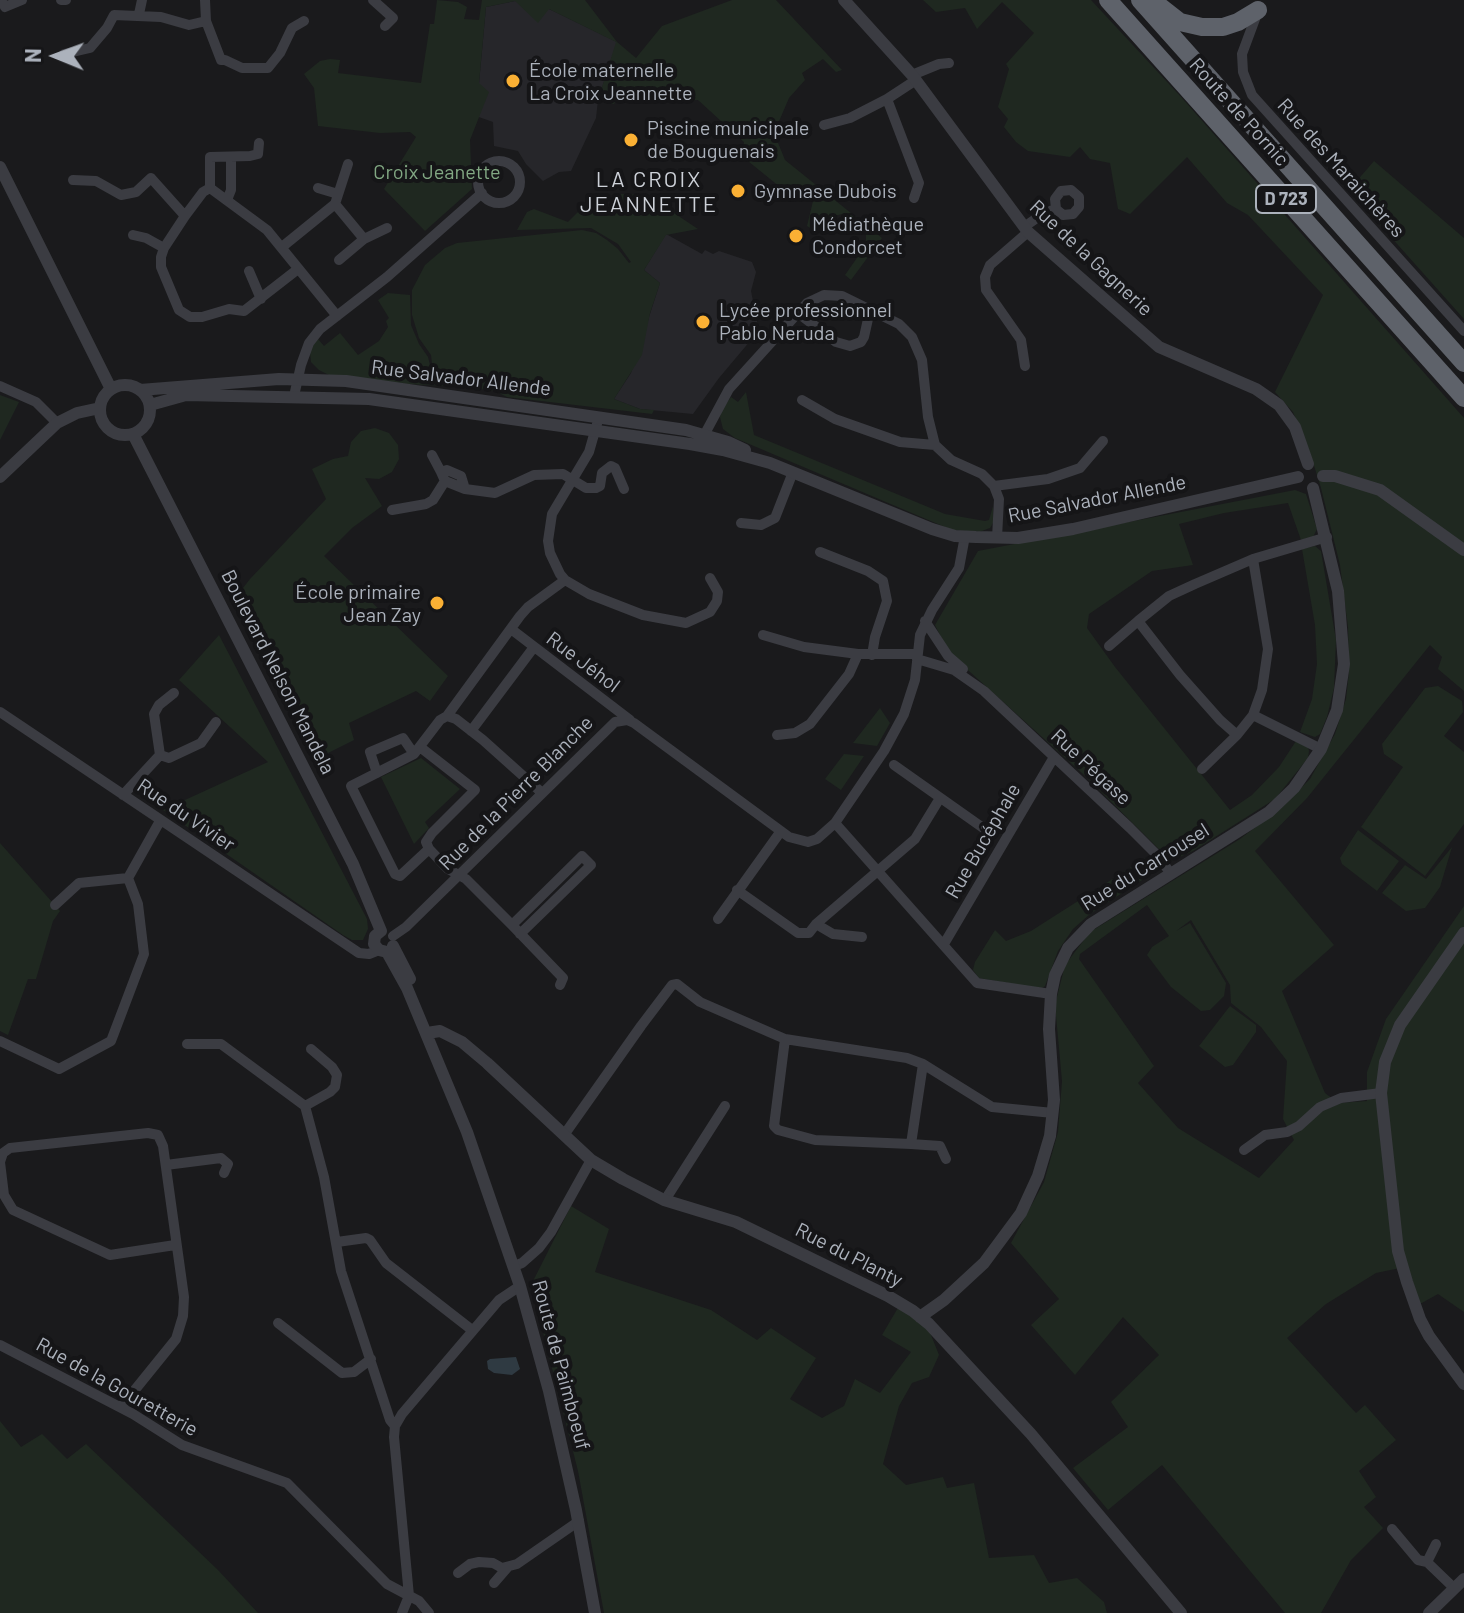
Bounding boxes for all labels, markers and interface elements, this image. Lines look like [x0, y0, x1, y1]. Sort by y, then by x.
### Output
north arrow [16, 16, 96, 96]
text: N [19, 48, 45, 63]
street label: Route de Pornic [1184, 53, 1294, 171]
place label: École maternelle La Croix Jeannette [529, 58, 693, 105]
marker: École maternelle La Croix Jeannette [504, 72, 522, 90]
street label: Rue des Maraichères [1272, 94, 1410, 242]
place label: Piscine municipale de Bouguenais [647, 116, 810, 163]
marker: Piscine municipale de Bouguenais [622, 131, 640, 149]
park label: Croix Jeanette [373, 160, 501, 184]
district label: LA CROIX JEANNETTE [580, 167, 718, 218]
place label: Gymnase Dubois [754, 179, 896, 203]
marker: Gymnase Dubois [729, 182, 747, 200]
road number: D 723 [1256, 185, 1316, 213]
street label: Rue de la Gagnerie [1025, 195, 1157, 321]
place label: Médiathèque Condorcet [812, 212, 924, 259]
marker: Médiathèque Condorcet [787, 227, 805, 245]
place label: Lycée professionnel Pablo Neruda [719, 298, 892, 345]
marker: Lycée professionnel Pablo Neruda [694, 313, 712, 331]
street label: Rue Salvador Allende [370, 355, 552, 401]
street label: Rue Salvador Allende [1006, 470, 1188, 528]
street label: Boulevard Nelson Mandela [216, 566, 340, 778]
place label: École primaire Jean Zay [295, 580, 421, 627]
marker: École primaire Jean Zay [428, 594, 446, 612]
street label: Rue Jéhol [541, 627, 625, 697]
street label: Rue de la Pierre Blanche [434, 711, 598, 875]
street label: Rue Pégase [1046, 724, 1136, 810]
street label: Rue du Vivier [133, 774, 239, 856]
street label: Rue Bucéphale [940, 779, 1026, 903]
street label: Rue du Carrousel [1077, 818, 1213, 916]
street label: Rue du Planty [791, 1218, 907, 1292]
street label: Route de Paimboeuf [527, 1277, 595, 1453]
street label: Rue de la Gouretterie [32, 1332, 202, 1442]

